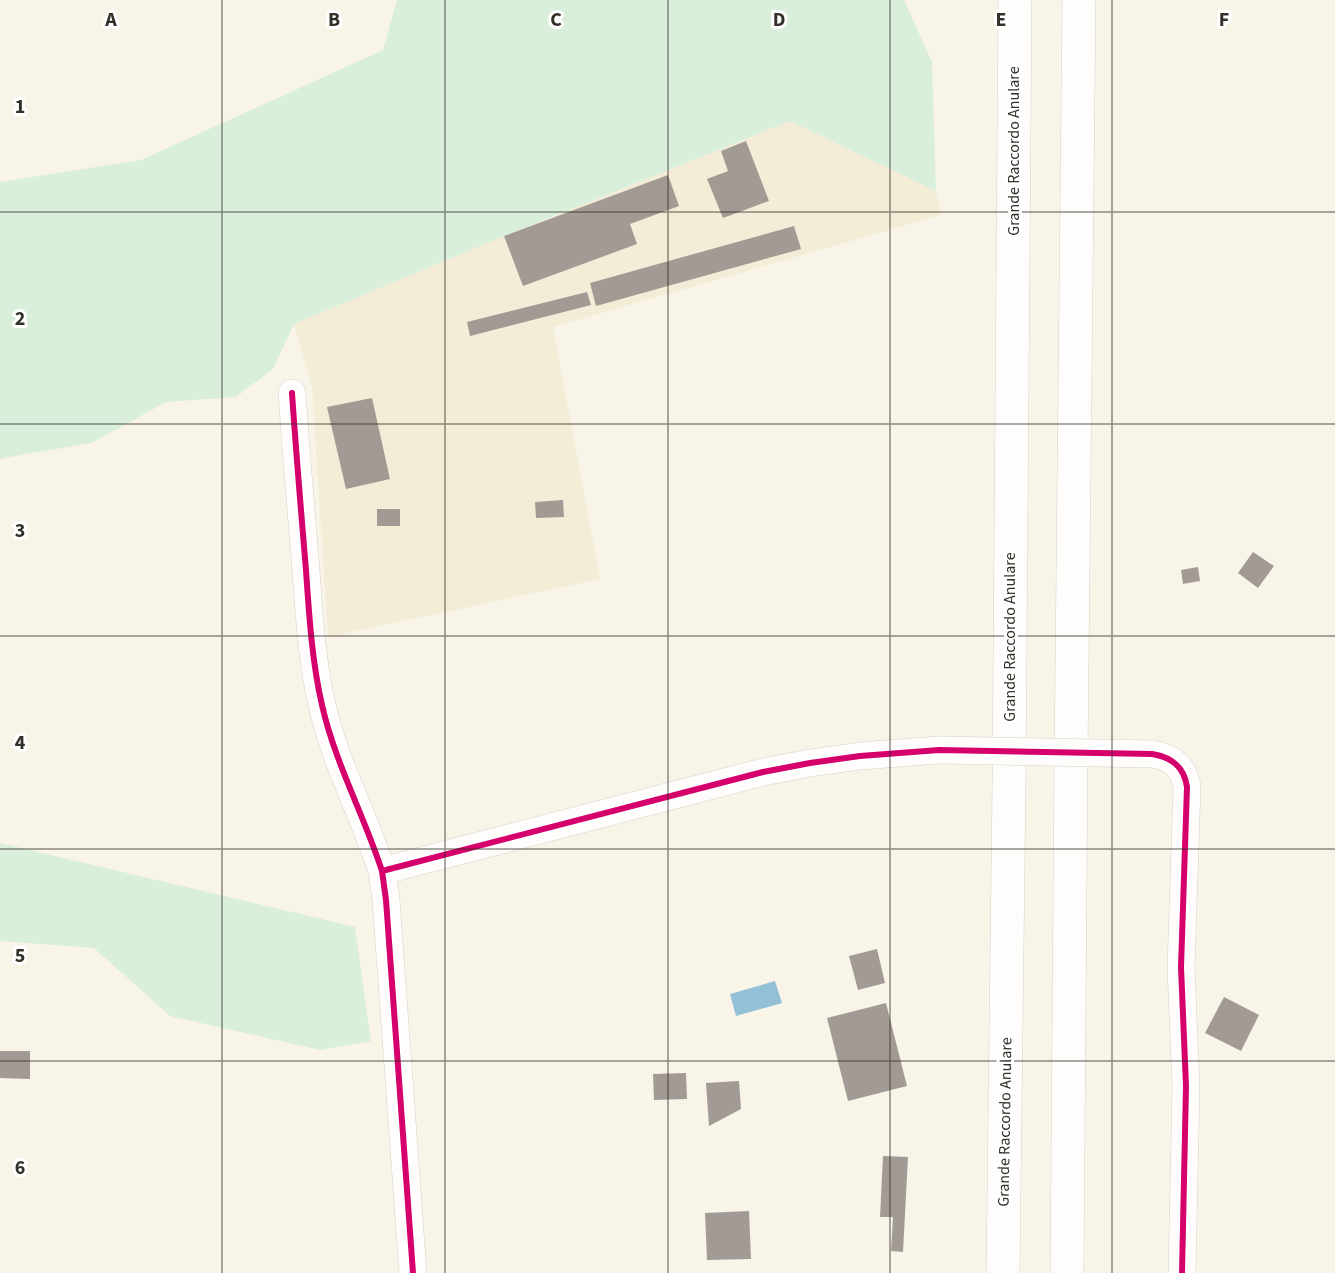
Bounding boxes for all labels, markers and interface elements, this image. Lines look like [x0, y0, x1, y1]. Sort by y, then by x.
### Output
text: A [104, 6, 117, 34]
text: B [328, 6, 340, 34]
text: C [550, 6, 562, 34]
text: D [773, 6, 785, 34]
text: E [996, 6, 1006, 34]
text: F [1219, 6, 1229, 34]
street label: Grande Raccordo Anulare [1003, 66, 1025, 236]
text: 1 [15, 93, 25, 121]
text: 2 [15, 305, 25, 333]
text: 3 [15, 517, 25, 545]
street label: Grande Raccordo Anulare [999, 552, 1021, 722]
text: 4 [15, 729, 26, 757]
text: 5 [15, 942, 25, 970]
street label: Grande Raccordo Anulare [993, 1037, 1017, 1207]
text: 6 [15, 1154, 25, 1182]

